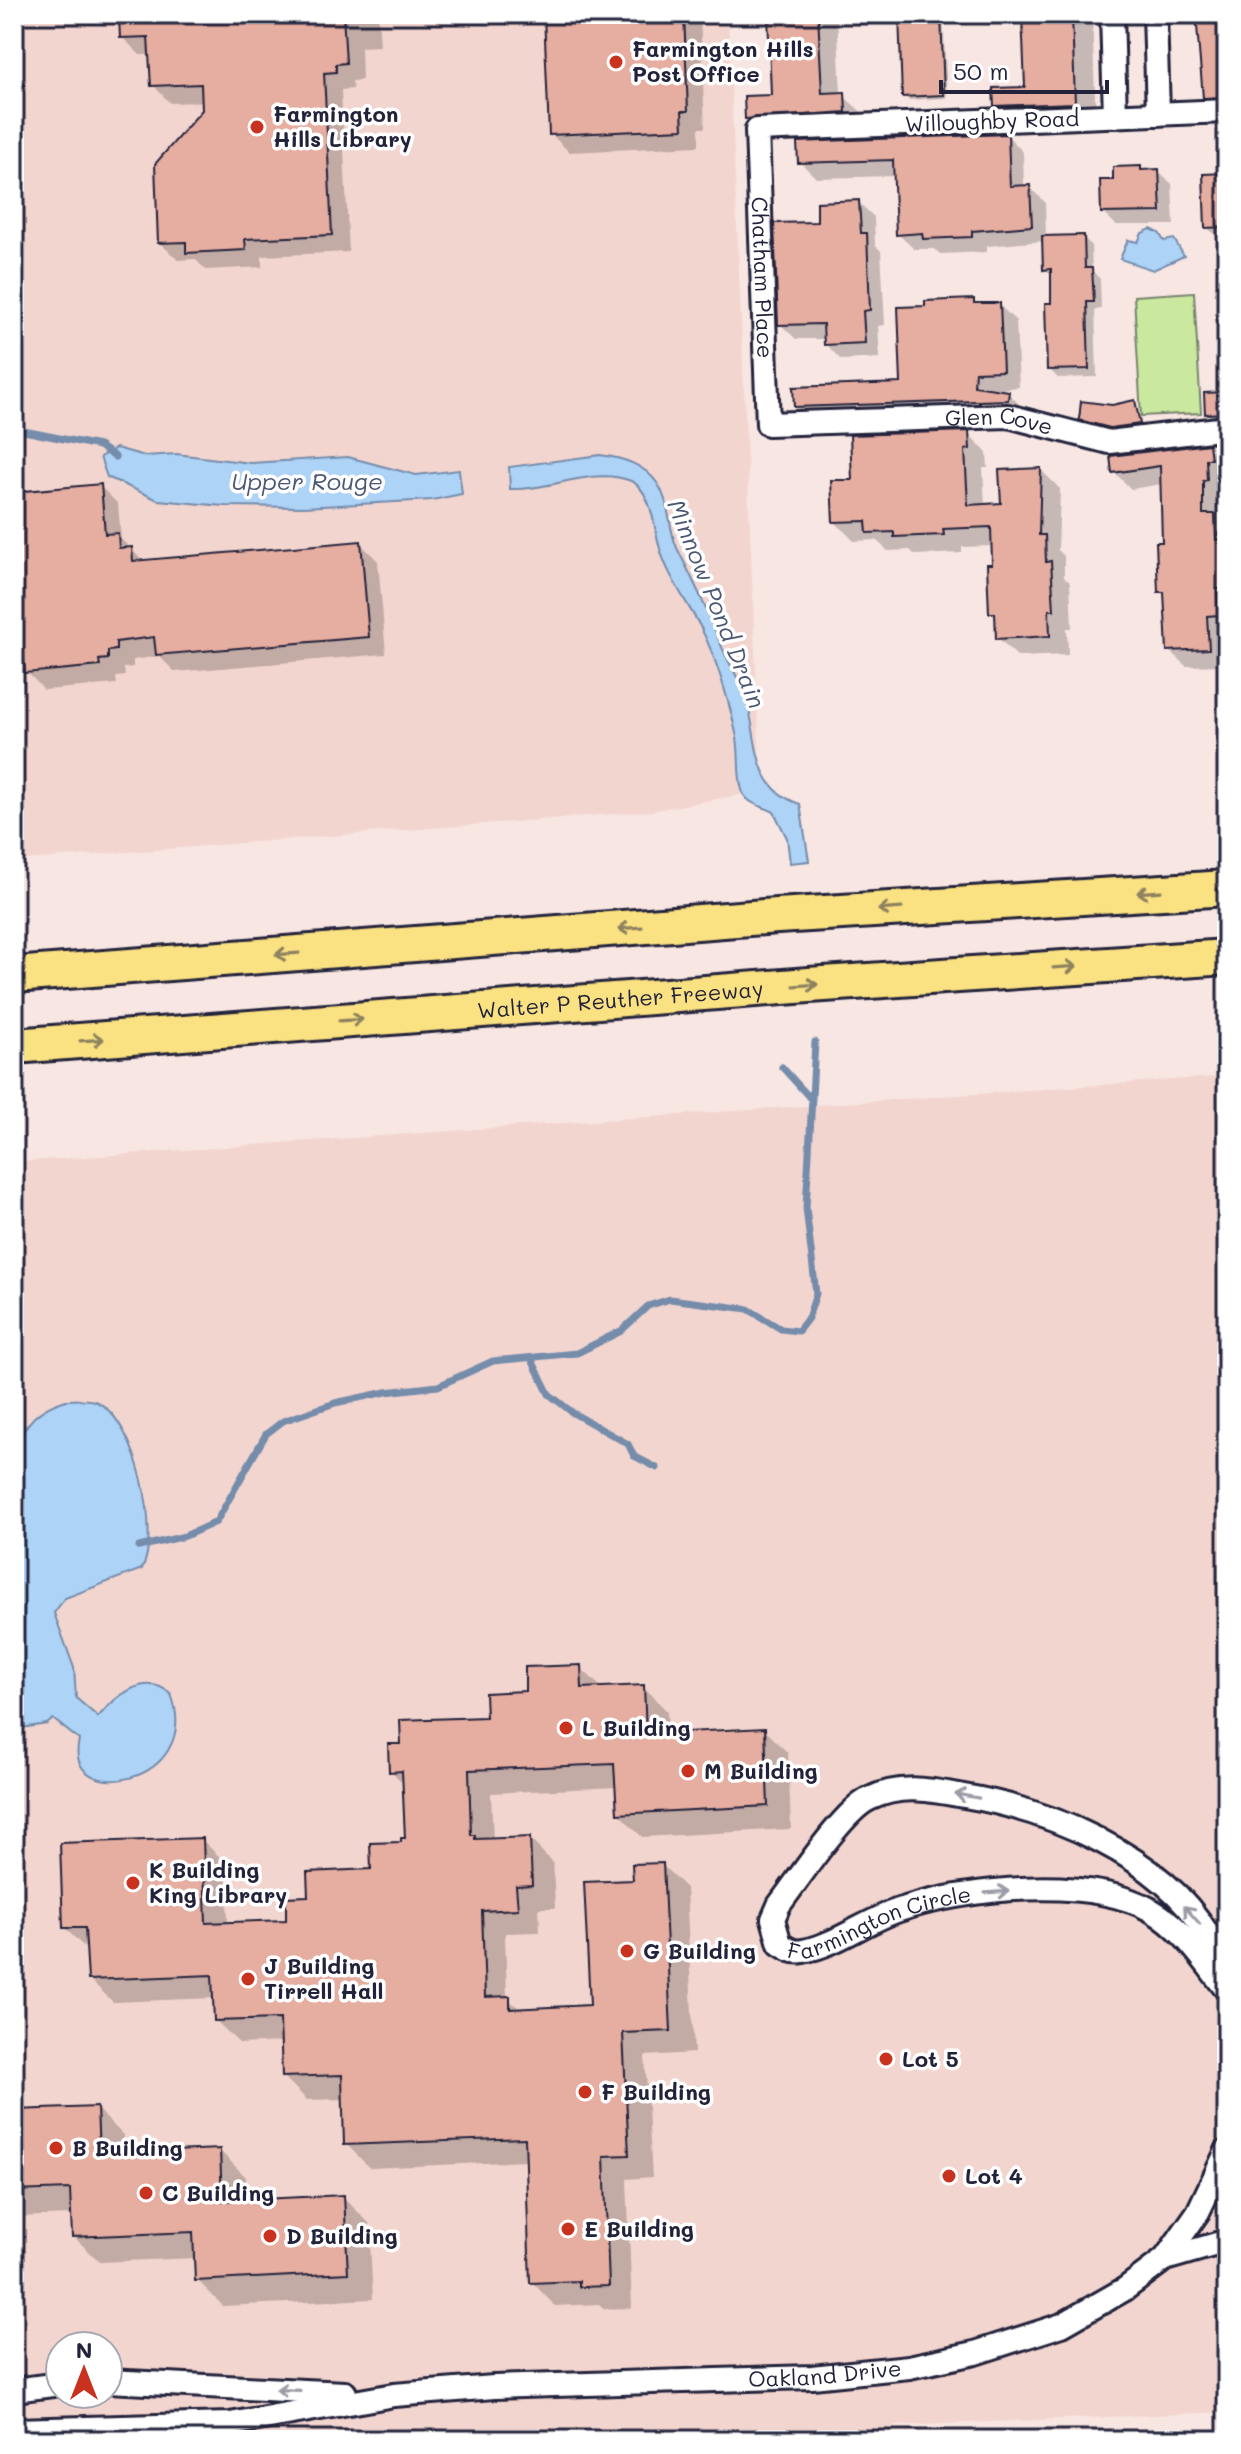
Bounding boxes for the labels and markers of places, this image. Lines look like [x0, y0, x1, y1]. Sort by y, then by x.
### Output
place label: Farmington Hills Post Office [632, 34, 814, 88]
marker: Farmington Hills Post Office [607, 53, 625, 71]
place label: Farmington Hills Library [273, 99, 412, 153]
marker: Farmington Hills Library [248, 118, 266, 136]
place label: L Building [582, 1713, 691, 1742]
marker: L Building [557, 1719, 575, 1737]
place label: M Building [704, 1756, 818, 1785]
marker: M Building [679, 1762, 697, 1780]
place label: K Building King Library [149, 1855, 287, 1909]
marker: K Building King Library [124, 1874, 142, 1892]
place label: G Building [643, 1936, 756, 1965]
marker: G Building [618, 1942, 636, 1960]
place label: J Building Tirrell Hall [264, 1951, 383, 2005]
marker: J Building Tirrell Hall [239, 1970, 257, 1988]
place label: Lot 5 [902, 2044, 959, 2073]
marker: Lot 5 [877, 2050, 895, 2068]
place label: F Building [601, 2077, 711, 2106]
marker: F Building [576, 2083, 594, 2101]
place label: B Building [72, 2133, 183, 2162]
marker: B Building [47, 2139, 65, 2157]
place label: Lot 4 [965, 2161, 1023, 2190]
marker: Lot 4 [940, 2167, 958, 2185]
place label: C Building [162, 2178, 274, 2207]
marker: C Building [137, 2184, 155, 2202]
place label: E Building [584, 2214, 694, 2243]
marker: E Building [559, 2220, 577, 2238]
place label: D Building [286, 2221, 398, 2250]
marker: D Building [261, 2227, 279, 2245]

